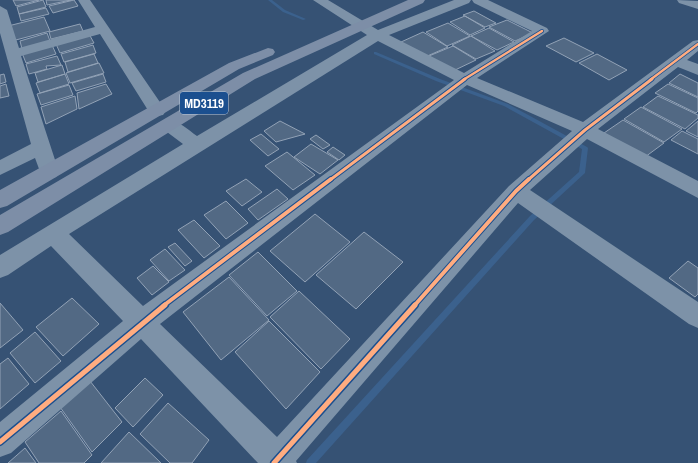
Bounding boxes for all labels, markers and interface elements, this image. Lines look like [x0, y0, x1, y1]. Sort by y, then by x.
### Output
road number: MD3119 [180, 92, 228, 114]

